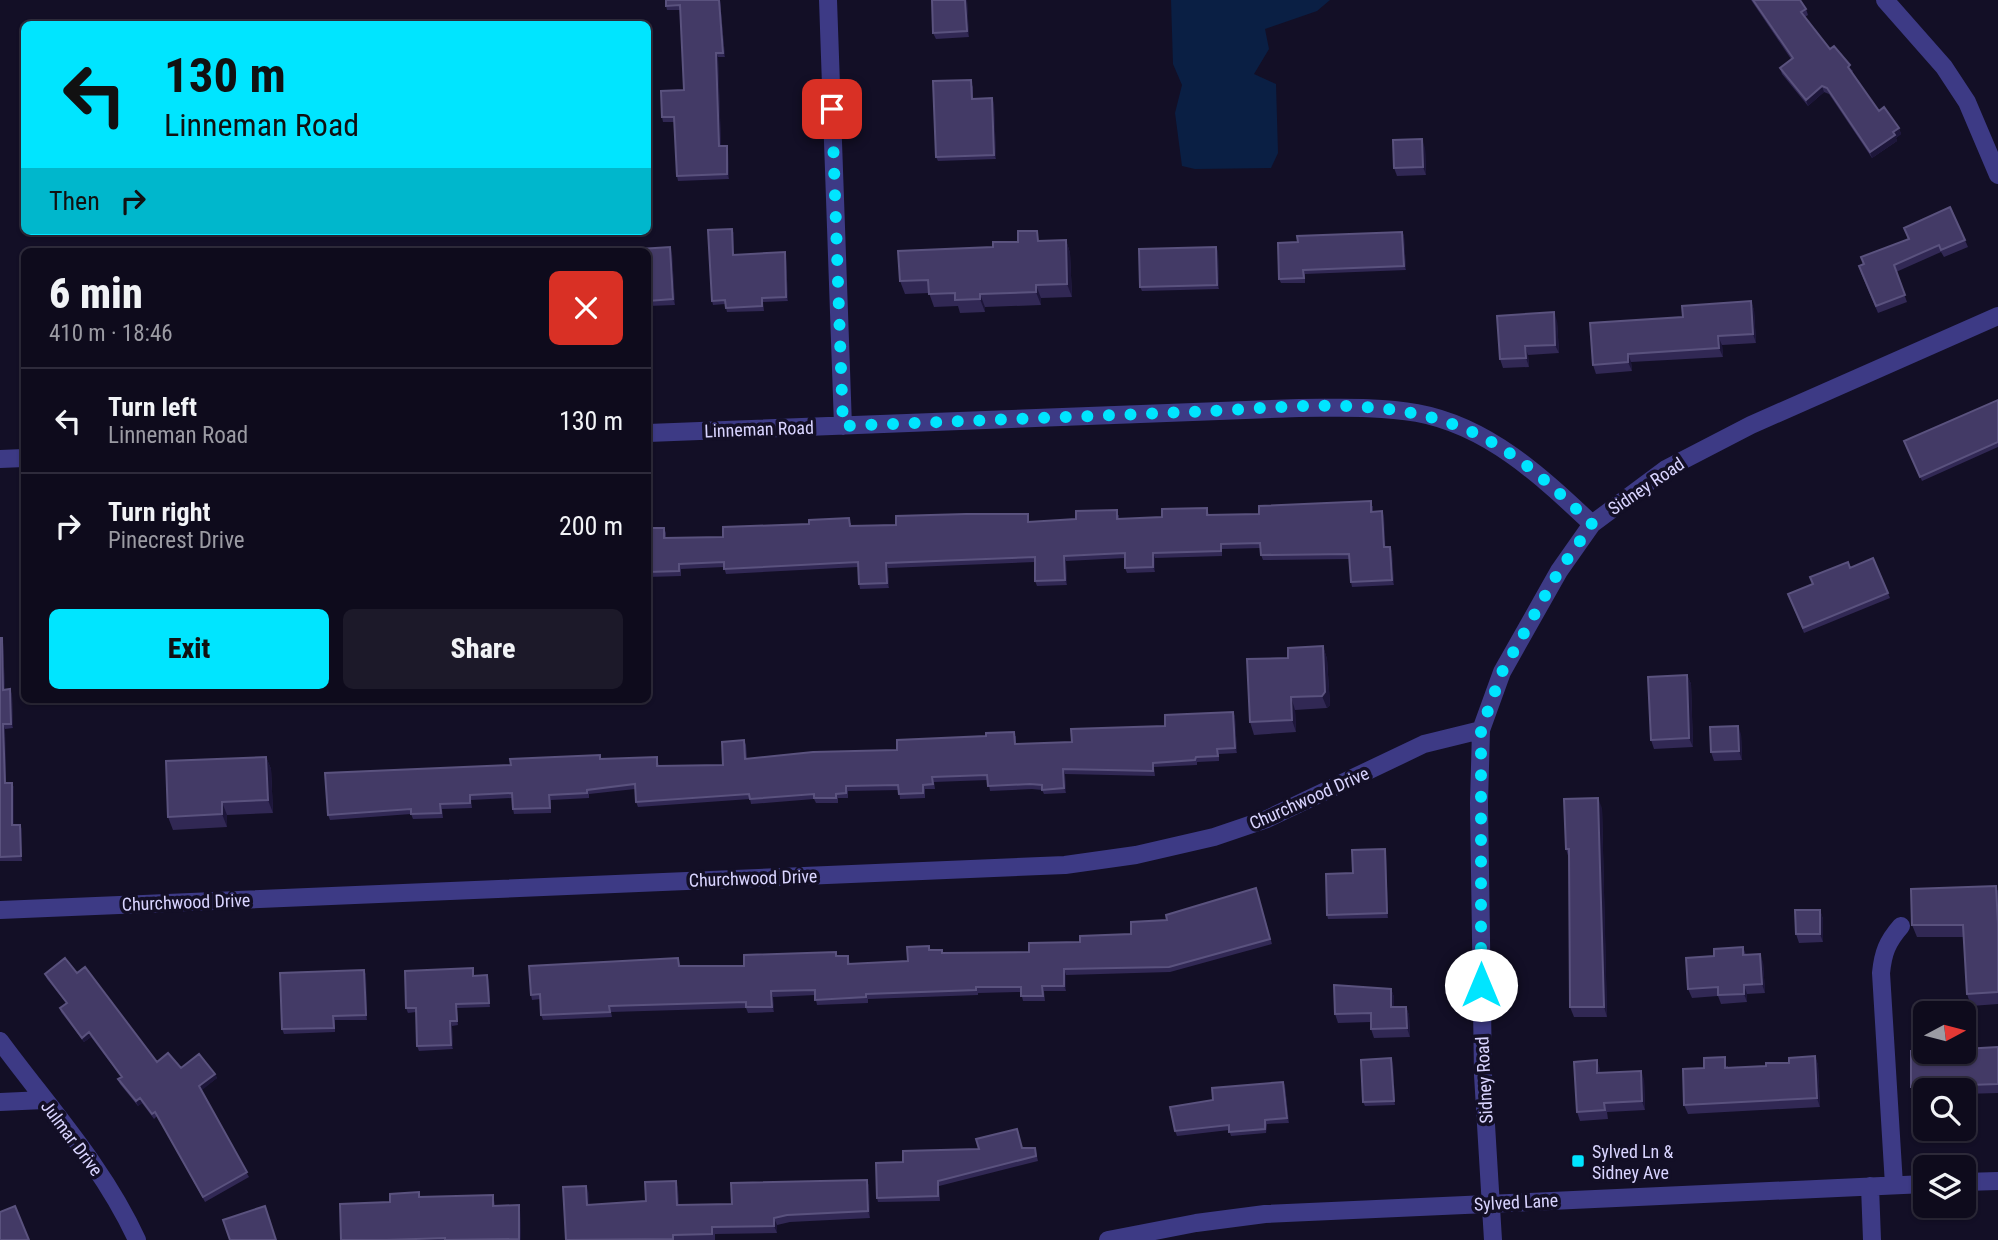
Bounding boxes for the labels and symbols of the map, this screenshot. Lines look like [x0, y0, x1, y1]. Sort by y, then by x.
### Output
pin [802, 79, 862, 139]
street label: Linneman Road [704, 417, 814, 441]
street label: Sidney Road [1604, 453, 1688, 519]
street label: Churchwood Drive [1246, 762, 1372, 834]
street label: Churchwood Drive [688, 865, 818, 891]
street label: Churchwood Drive [121, 889, 251, 915]
position arrow [1444, 948, 1518, 1022]
north arrow [1913, 1001, 1976, 1064]
street label: Sidney Road [1471, 1036, 1497, 1124]
street label: Julmar Drive [37, 1096, 107, 1180]
place label: Sylved Ln & Sidney Ave [1592, 1141, 1673, 1183]
marker: Sylved Ln & Sidney Ave [1570, 1153, 1586, 1169]
street label: Sylved Lane [1473, 1189, 1559, 1215]

